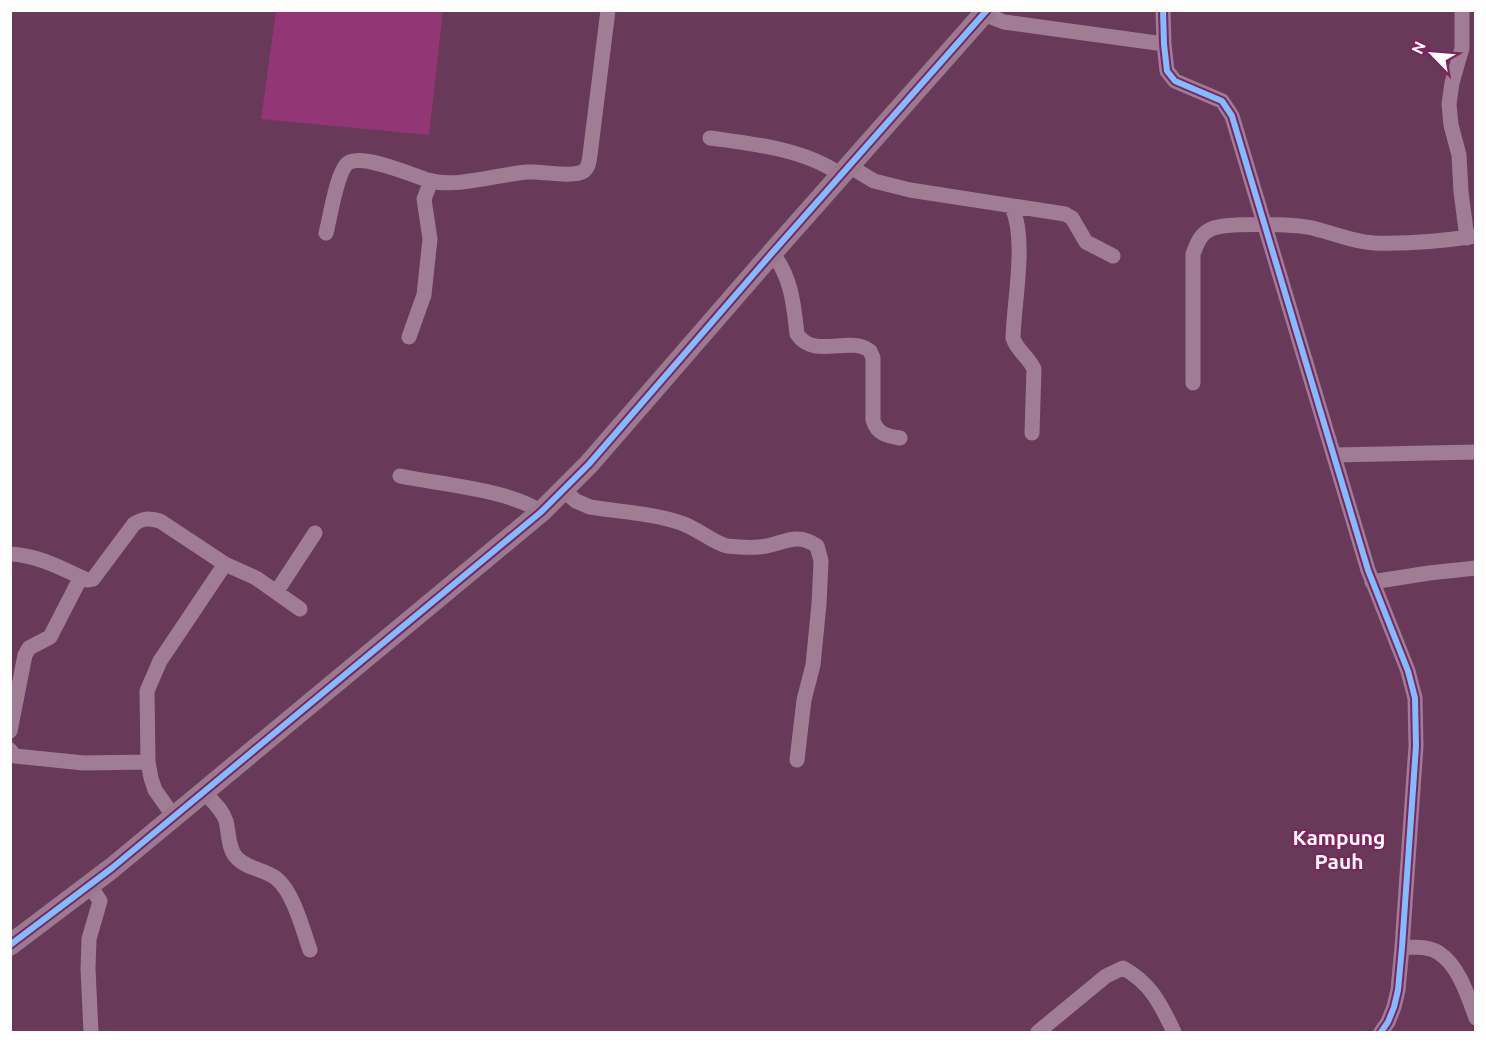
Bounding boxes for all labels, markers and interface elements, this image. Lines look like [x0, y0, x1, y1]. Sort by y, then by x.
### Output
north arrow [1402, 24, 1462, 84]
text: N [1408, 38, 1429, 57]
district label: Kampung Pauh [1293, 825, 1385, 873]

